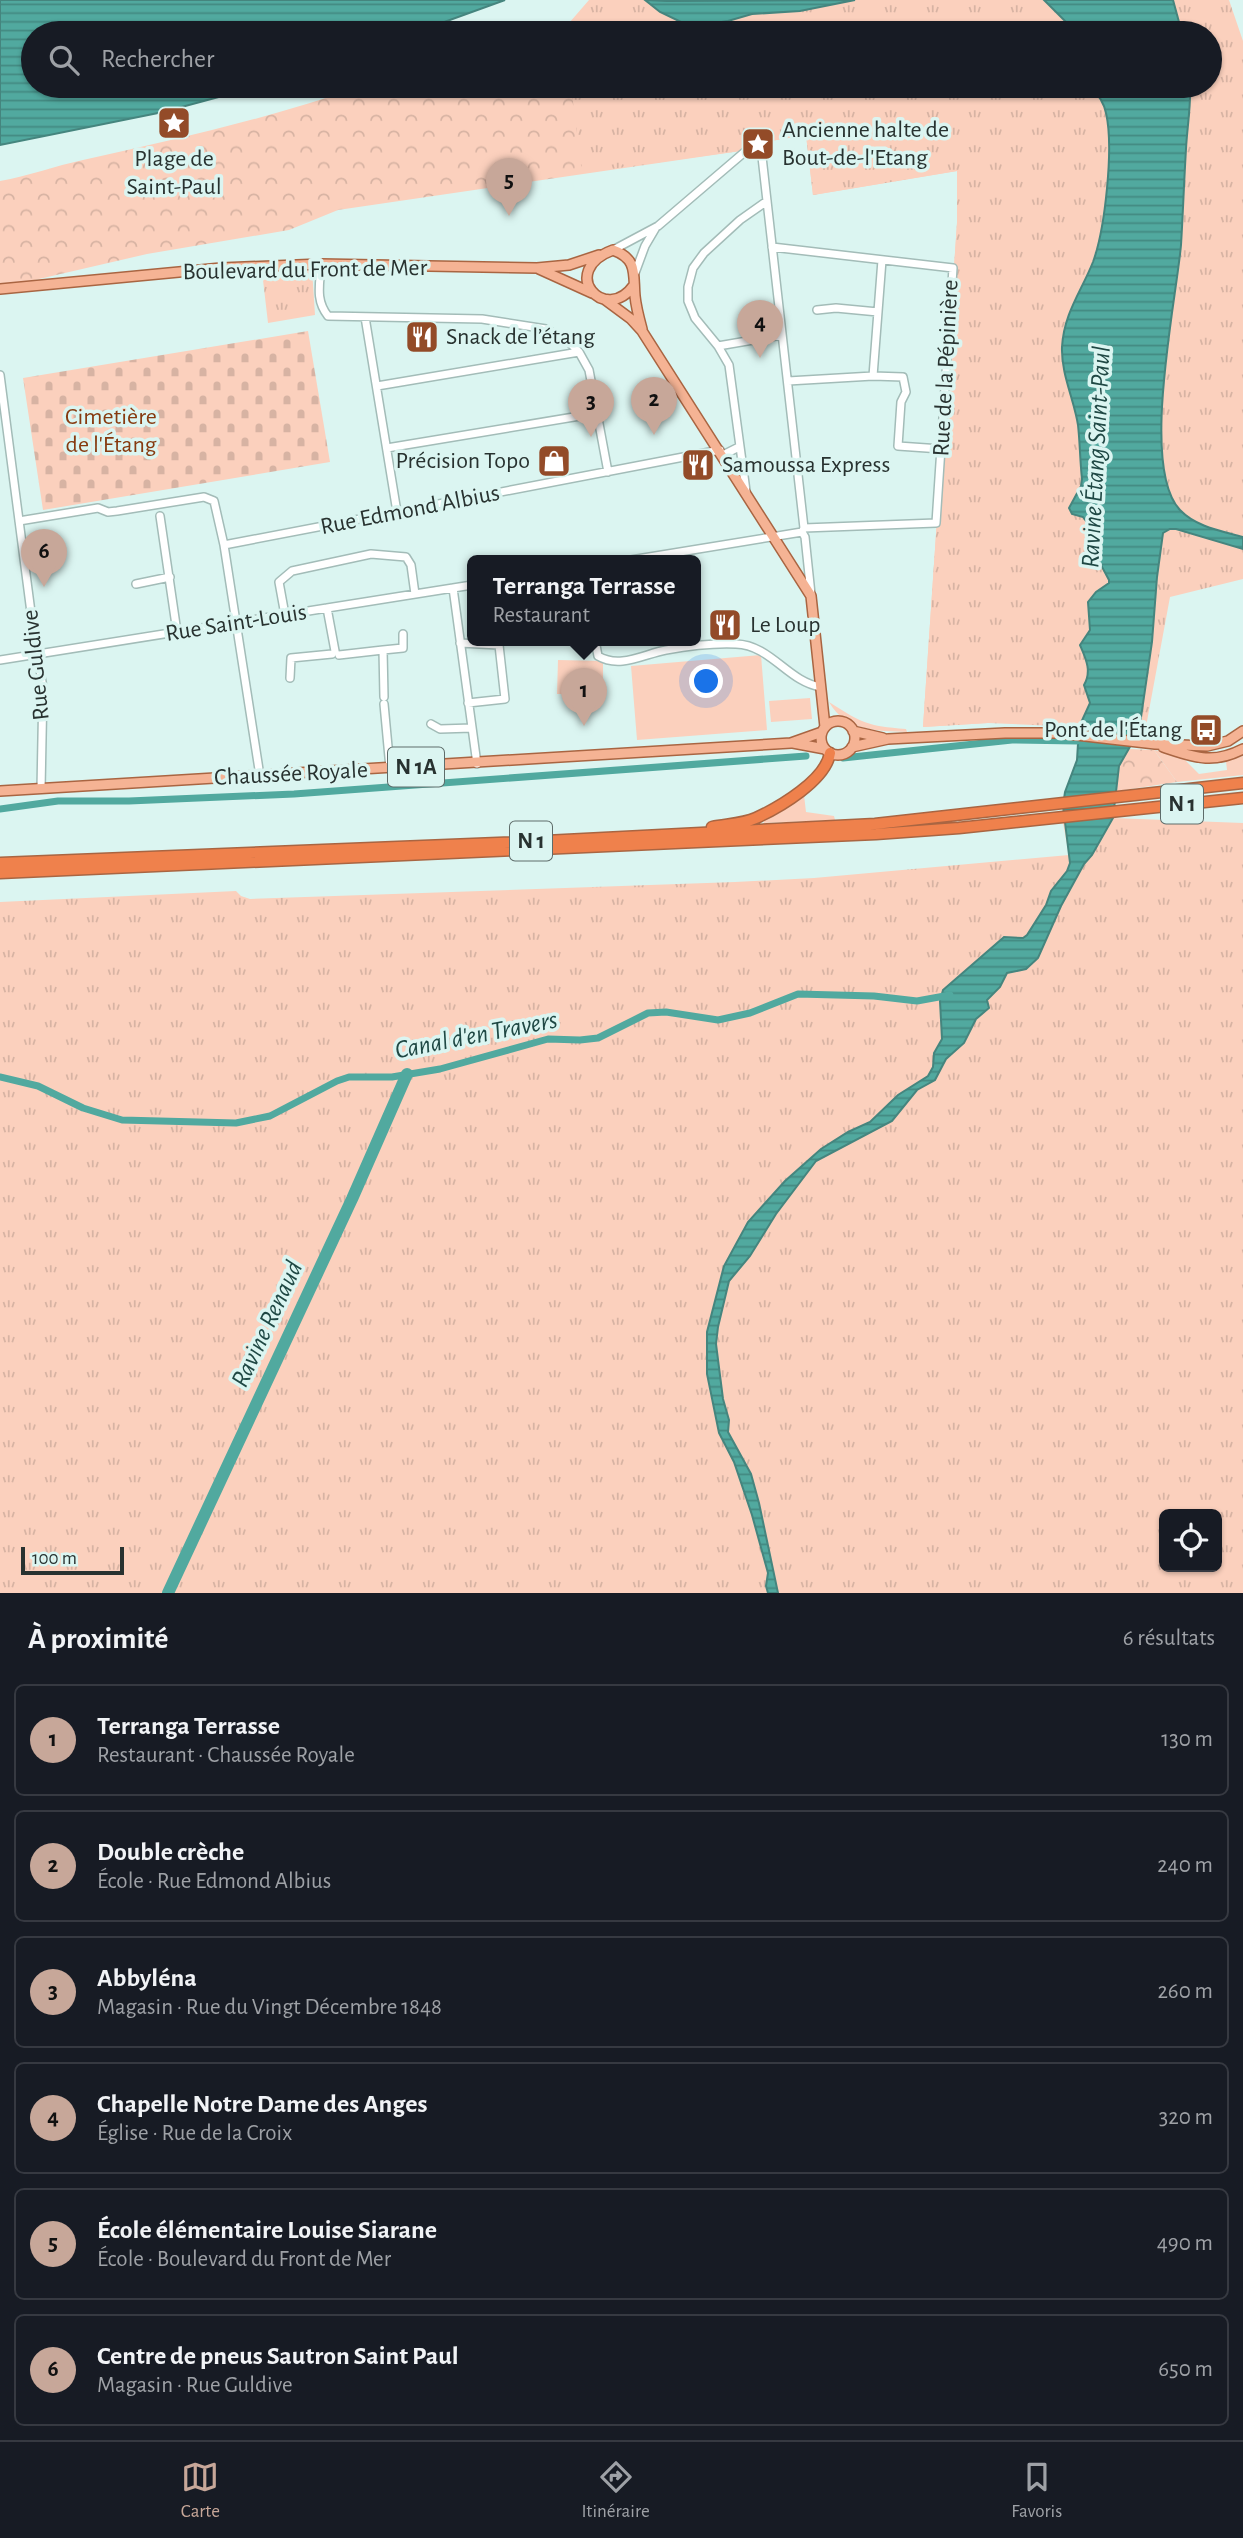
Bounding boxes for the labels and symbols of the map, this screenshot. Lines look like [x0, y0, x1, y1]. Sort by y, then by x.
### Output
place icon: Plage de Saint-Paul [155, 104, 193, 142]
place label: Ancienne halte de Bout-de-l'Etang [782, 118, 949, 170]
place icon: Ancienne halte de Bout-de-l'Etang [739, 125, 777, 163]
place label: Plage de Saint-Paul [126, 147, 222, 199]
pin: 5 [486, 158, 532, 216]
street label: Boulevard du Front de Mer [183, 256, 428, 284]
street label: Rue de la Pépinière [929, 279, 963, 457]
pin: 4 [737, 300, 783, 358]
restaurant icon: Snack de l’étang [403, 318, 441, 356]
place label: Snack de l’étang [446, 325, 595, 349]
water label: Ravine Étang Saint-Paul [1076, 345, 1115, 569]
pin: 2 [631, 377, 677, 435]
pin: 3 [568, 379, 614, 437]
park label: Cimetière de l'Étang [65, 405, 157, 457]
shop icon: Précision Topo [535, 442, 573, 480]
restaurant icon: Samoussa Express [679, 446, 717, 484]
place label: Précision Topo [395, 449, 530, 473]
place label: Samoussa Express [722, 453, 890, 477]
street label: Rue Edmond Albius [318, 481, 502, 539]
pin: 6 [21, 529, 67, 587]
street label: Rue Saint-Louis [164, 600, 308, 646]
restaurant icon: Le Loup [706, 606, 744, 644]
street label: Rue Guldive [18, 608, 54, 722]
place label: Le Loup [750, 613, 821, 637]
your location [689, 664, 723, 698]
pin: 1 [561, 668, 607, 726]
bus stop icon: Pont de l'Étang [1187, 711, 1225, 749]
place label: Pont de l'Étang [1044, 716, 1182, 742]
road number: N 1A [388, 748, 444, 786]
street label: Chaussée Royale [213, 758, 369, 790]
road number: N 1 [1161, 784, 1203, 824]
road number: N 1 [510, 821, 552, 860]
water label: Canal d'en Travers [393, 1007, 559, 1063]
water label: Ravine Renaud [227, 1257, 308, 1391]
scale bar [21, 1544, 124, 1576]

